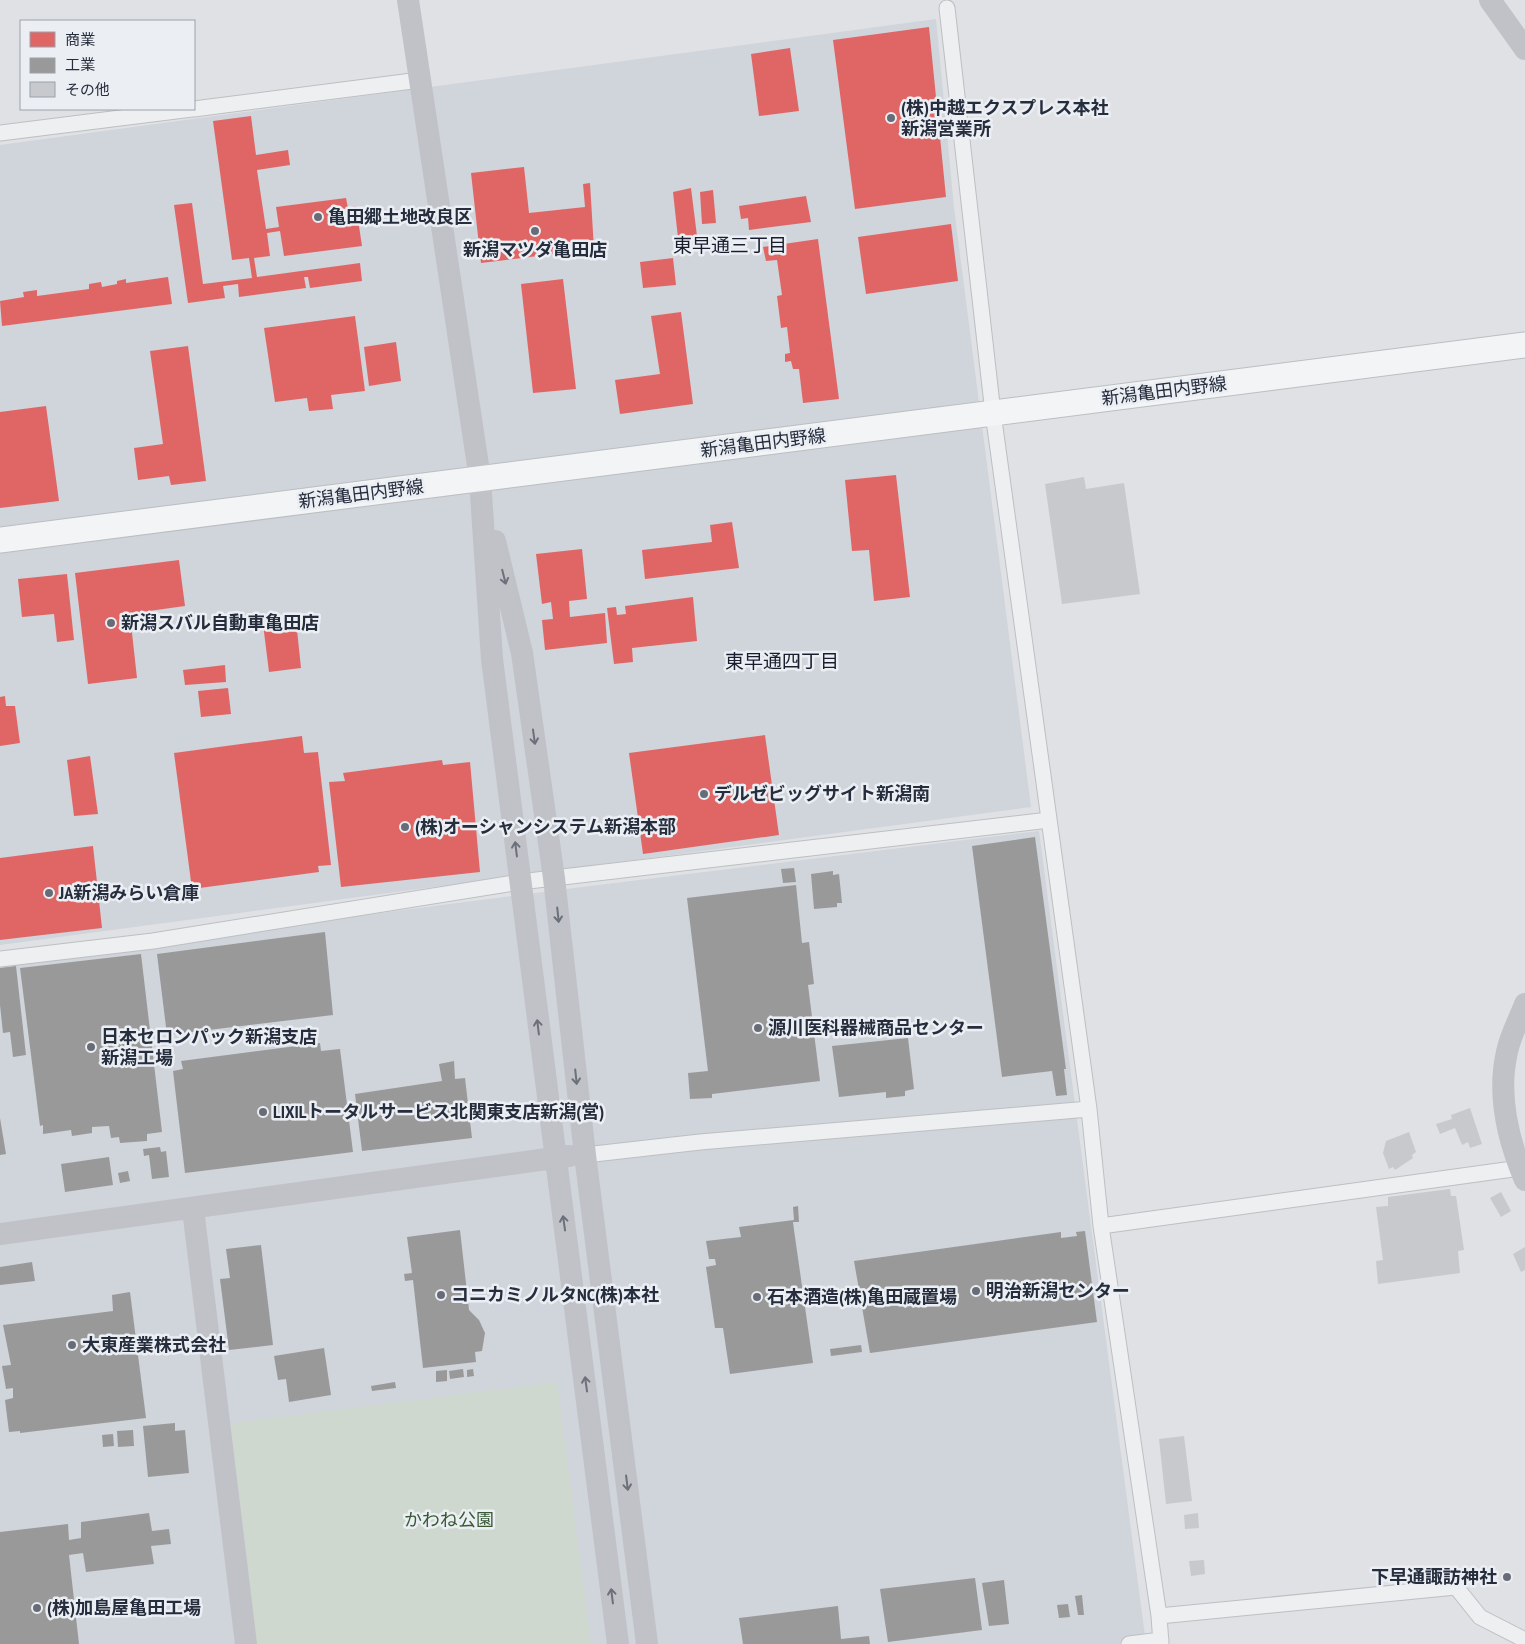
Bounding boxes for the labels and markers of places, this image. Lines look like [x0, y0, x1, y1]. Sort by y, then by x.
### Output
place label: (株)中越エクスプレス本社 新潟営業所 [901, 96, 1108, 140]
marker: (株)中越エクスプレス本社 新潟営業所 [885, 112, 897, 124]
place label: 亀田郷土地改良区 [328, 205, 472, 228]
marker: 亀田郷土地改良区 [312, 211, 324, 223]
marker: 新潟マツダ亀田店 [529, 225, 541, 237]
place label: 新潟マツダ亀田店 [463, 238, 607, 261]
place label: 新潟スバル自動車亀田店 [121, 611, 319, 634]
marker: 新潟スバル自動車亀田店 [105, 617, 117, 629]
place label: デルゼビッグサイト新潟南 [714, 782, 930, 805]
marker: デルゼビッグサイト新潟南 [698, 788, 710, 800]
place label: (株)オーシャンシステム新潟本部 [415, 815, 676, 838]
marker: (株)オーシャンシステム新潟本部 [399, 821, 411, 833]
place label: JA新潟みらい倉庫 [58, 881, 199, 904]
marker: JA新潟みらい倉庫 [43, 887, 55, 899]
place label: 源川医科器械商品センター [768, 1016, 984, 1039]
marker: 源川医科器械商品センター [752, 1022, 764, 1034]
place label: 日本セロンパック新潟支店 新潟工場 [101, 1025, 317, 1069]
marker: 日本セロンパック新潟支店 新潟工場 [85, 1041, 97, 1053]
place label: LIXILトータルサービス北関東支店新潟(営) [273, 1100, 604, 1123]
marker: LIXILトータルサービス北関東支店新潟(営) [257, 1106, 269, 1118]
place label: 明治新潟センター [986, 1279, 1130, 1302]
place label: コニカミノルタNC(株)本社 [451, 1283, 659, 1306]
place label: 石本酒造(株)亀田蔵置場 [767, 1285, 957, 1308]
marker: 明治新潟センター [970, 1285, 982, 1297]
marker: コニカミノルタNC(株)本社 [435, 1289, 447, 1301]
marker: 石本酒造(株)亀田蔵置場 [751, 1291, 763, 1303]
place label: 大東産業株式会社 [82, 1333, 226, 1356]
marker: 大東産業株式会社 [66, 1339, 78, 1351]
place label: 下早通諏訪神社 [1371, 1565, 1497, 1588]
marker: 下早通諏訪神社 [1501, 1571, 1513, 1583]
place label: (株)加島屋亀田工場 [47, 1596, 201, 1619]
marker: (株)加島屋亀田工場 [31, 1602, 43, 1614]

